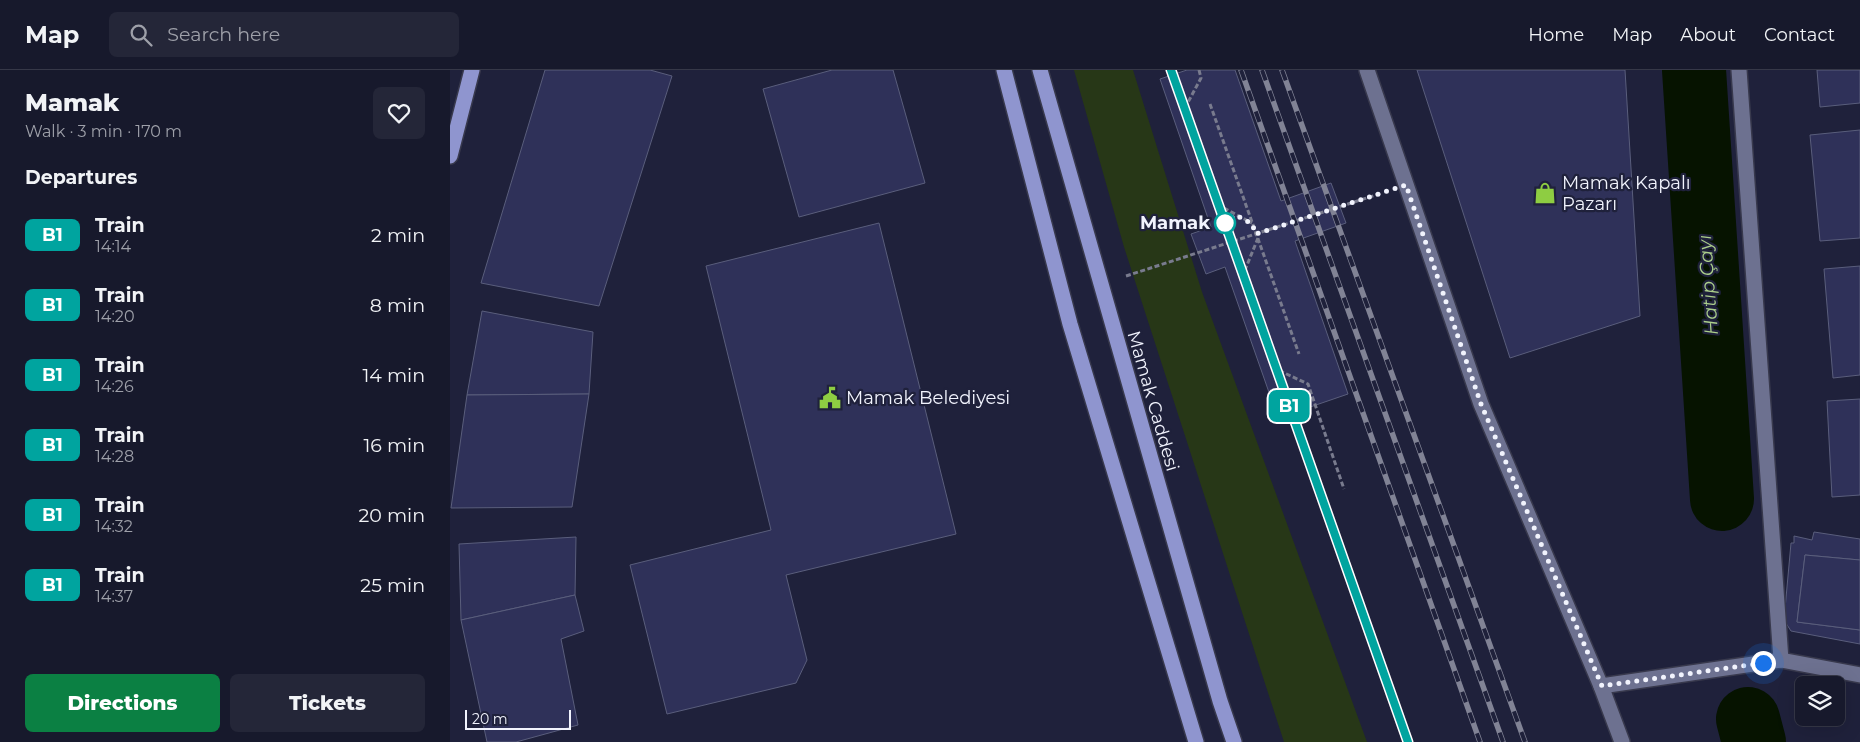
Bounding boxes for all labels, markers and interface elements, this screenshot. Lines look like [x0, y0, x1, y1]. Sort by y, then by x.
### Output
search box [109, 12, 459, 57]
text: Map [25, 20, 79, 49]
icon: search [127, 21, 155, 49]
text: Search here [167, 23, 280, 46]
text: Home [1528, 24, 1584, 46]
text: Map [1612, 24, 1652, 46]
text: About [1680, 24, 1736, 46]
text: Contact [1764, 24, 1835, 46]
button: heart [373, 87, 425, 139]
text: Mamak [25, 88, 119, 117]
text: Walk · 3 min · 170 m [25, 122, 182, 141]
text: Departures [25, 166, 137, 189]
place label: Mamak Kapalı Pazarı [1562, 172, 1691, 215]
shop icon: Mamak Kapalı Pazarı [1532, 180, 1558, 206]
place label: Mamak [1140, 212, 1210, 234]
marker: Mamak [1214, 212, 1236, 234]
text: Train [95, 214, 145, 237]
text: B1 [42, 224, 63, 246]
text: 2 min [371, 224, 425, 247]
water label: Hatip Çayı [1693, 234, 1723, 336]
text: 14:14 [95, 237, 131, 256]
text: Train [95, 284, 145, 307]
text: B1 [42, 294, 63, 316]
text: 8 min [370, 294, 425, 317]
text: 14:20 [95, 307, 135, 326]
street label: Mamak Caddesi [1122, 328, 1184, 474]
text: Train [95, 354, 145, 377]
text: B1 [42, 364, 63, 386]
text: 14 min [362, 364, 425, 387]
text: 14:26 [95, 377, 134, 396]
public building icon: Mamak Belediyesi [817, 385, 843, 411]
place label: Mamak Belediyesi [846, 387, 1010, 409]
line badge: B1 [1266, 390, 1312, 422]
text: B1 [1279, 395, 1299, 417]
text: Train [95, 424, 145, 447]
text: B1 [42, 434, 63, 456]
text: 16 min [363, 434, 425, 457]
text: 14:28 [95, 447, 134, 466]
text: Train [95, 494, 145, 517]
text: B1 [42, 504, 63, 526]
text: 20 min [359, 504, 425, 527]
text: 14:32 [95, 517, 133, 536]
text: Train [95, 564, 145, 587]
text: B1 [42, 574, 63, 596]
text: 25 min [360, 574, 425, 597]
text: 14:37 [95, 587, 133, 606]
your location [1751, 651, 1776, 676]
button: Directions [25, 674, 220, 732]
button: Tickets [230, 674, 425, 732]
map controls [1795, 676, 1845, 726]
button: layers [1795, 676, 1845, 726]
scale bar [465, 707, 571, 730]
text: 20 m [472, 710, 508, 728]

